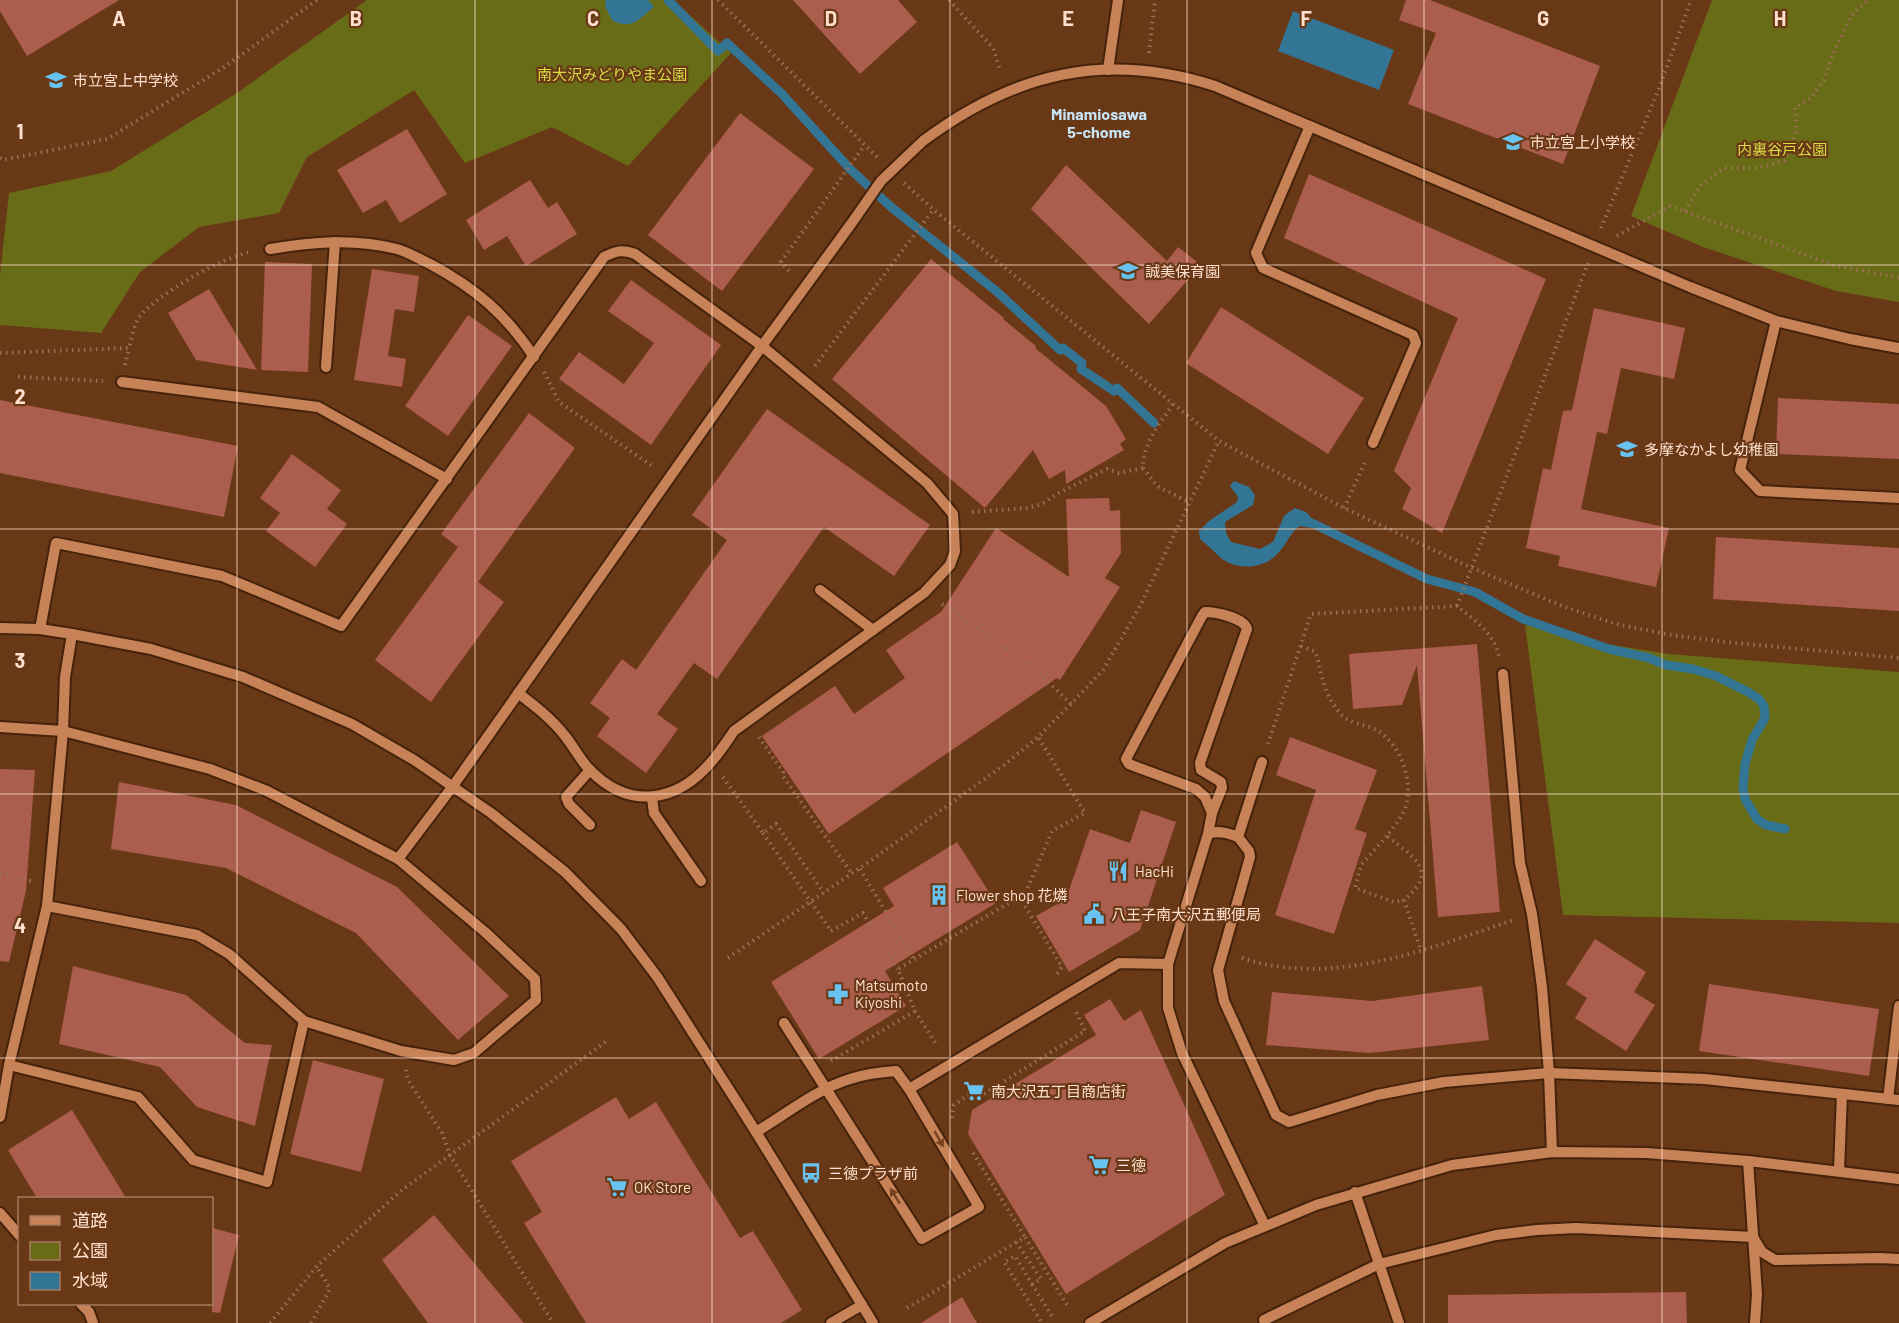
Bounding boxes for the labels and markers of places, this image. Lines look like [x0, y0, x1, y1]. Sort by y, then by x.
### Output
school or university icon: 市立宮上中学校 [44, 68, 68, 92]
place label: 市立宮上中学校 [73, 71, 178, 89]
school or university icon: 市立宮上小学校 [1501, 130, 1525, 154]
place label: 市立宮上小学校 [1530, 133, 1635, 151]
school or university icon: 誠美保育園 [1116, 259, 1140, 283]
place label: 誠美保育園 [1145, 262, 1220, 280]
school or university icon: 多摩なかよし幼稚園 [1615, 437, 1639, 461]
place label: 多摩なかよし幼稚園 [1644, 440, 1778, 458]
restaurant icon: HacHi [1106, 859, 1130, 883]
place label: HacHi [1135, 862, 1174, 880]
building icon: Flower shop 花燐 [927, 883, 951, 907]
place label: Flower shop 花燐 [956, 886, 1068, 904]
public building icon: 八王子南大沢五郵便局 [1082, 902, 1106, 926]
place label: 八王子南大沢五郵便局 [1111, 905, 1261, 923]
place label: Matsumoto Kiyoshi [855, 976, 928, 1011]
pharmacy icon: Matsumoto Kiyoshi [826, 982, 850, 1006]
supermarket icon: 南大沢五丁目商店街 [962, 1079, 986, 1103]
place label: 南大沢五丁目商店街 [991, 1082, 1126, 1100]
supermarket icon: 三徳 [1087, 1153, 1111, 1177]
place label: 三徳 [1116, 1156, 1146, 1174]
bus stop icon: 三徳プラザ前 [799, 1161, 823, 1185]
place label: 三徳プラザ前 [828, 1164, 918, 1182]
supermarket icon: OK Store [605, 1175, 629, 1199]
place label: OK Store [634, 1178, 691, 1196]

